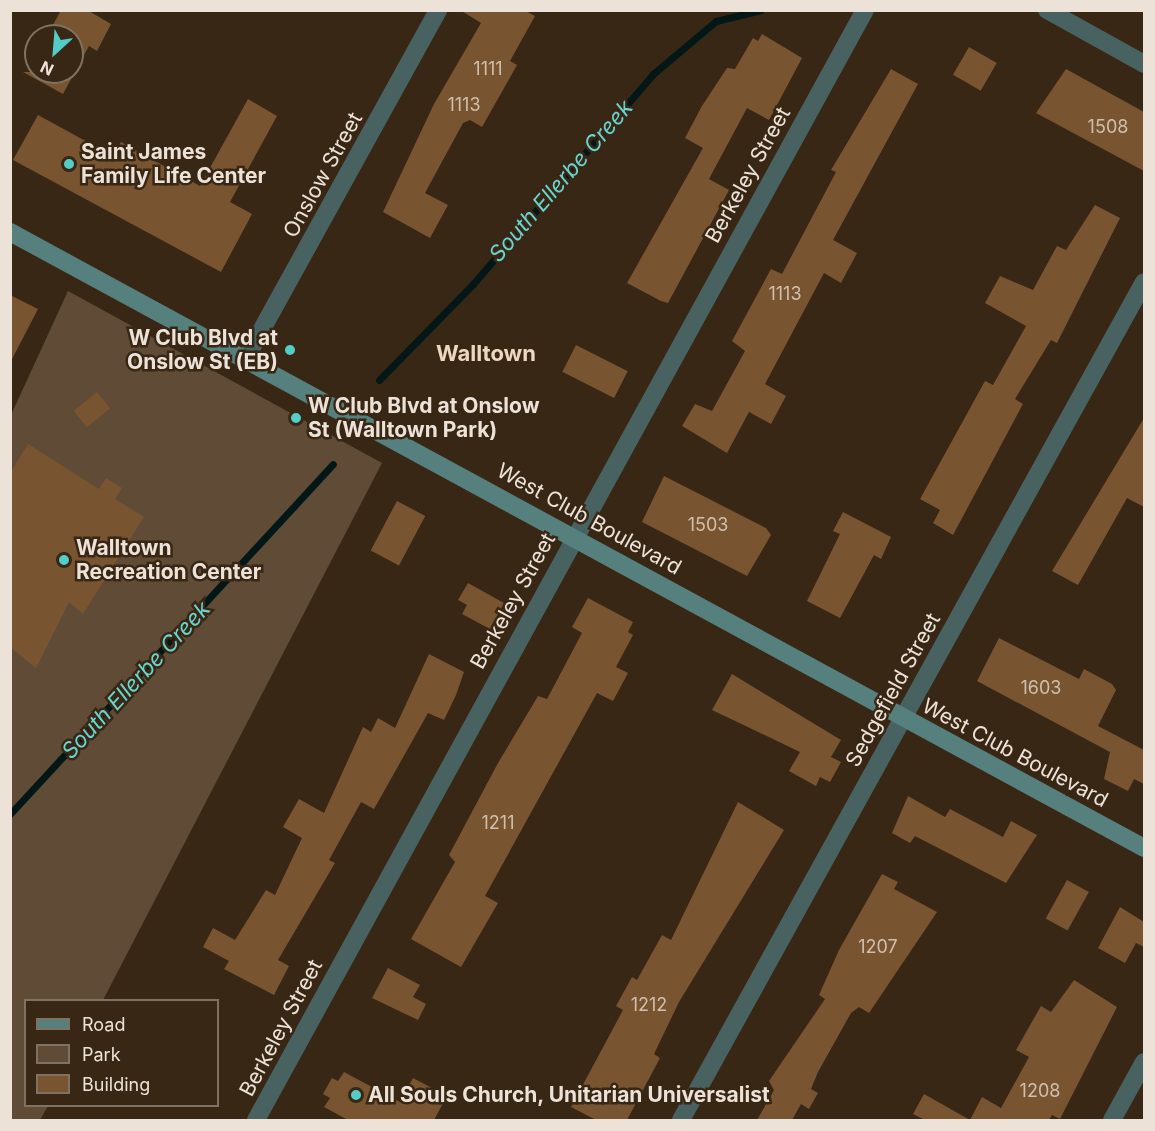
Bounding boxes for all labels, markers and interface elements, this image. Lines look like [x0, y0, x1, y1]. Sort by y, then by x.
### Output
north arrow [24, 24, 84, 84]
text: N [37, 57, 57, 80]
house number: 1111 [473, 58, 503, 80]
house number: 1113 [447, 94, 481, 116]
water label: South Ellerbe Creek [484, 95, 638, 267]
street label: Berkeley Street [700, 103, 796, 247]
street label: Onslow Street [278, 108, 368, 242]
house number: 1508 [1088, 116, 1128, 138]
place label: Saint James Family Life Center [81, 139, 266, 189]
marker: Saint James Family Life Center [62, 157, 76, 171]
house number: 1113 [768, 283, 802, 305]
place label: W Club Blvd at Onslow St (EB) [127, 325, 278, 375]
district label: Walltown [436, 341, 536, 367]
marker: W Club Blvd at Onslow St (EB) [283, 343, 297, 357]
place label: W Club Blvd at Onslow St (Walltown Park) [308, 393, 540, 443]
marker: W Club Blvd at Onslow St (Walltown Park) [289, 411, 303, 425]
street label: West Club Boulevard [492, 458, 686, 580]
house number: 1503 [688, 514, 728, 536]
street label: Berkeley Street [465, 529, 561, 673]
place label: Walltown Recreation Center [76, 535, 261, 585]
marker: Walltown Recreation Center [57, 553, 71, 567]
water label: South Ellerbe Creek [56, 596, 216, 764]
street label: Sedgefield Street [840, 609, 946, 771]
house number: 1603 [1021, 677, 1061, 699]
street label: West Club Boulevard [918, 693, 1112, 813]
house number: 1211 [482, 812, 514, 834]
house number: 1207 [858, 936, 898, 958]
street label: Berkeley Street [234, 955, 328, 1101]
house number: 1212 [631, 994, 667, 1016]
legend [24, 999, 219, 1107]
text: Road [82, 1014, 125, 1035]
text: Park [82, 1044, 121, 1065]
text: Building [82, 1074, 150, 1095]
house number: 1208 [1020, 1080, 1060, 1102]
place label: All Souls Church, Unitarian Universalist [368, 1082, 770, 1108]
marker: All Souls Church, Unitarian Universalist [349, 1088, 363, 1102]

